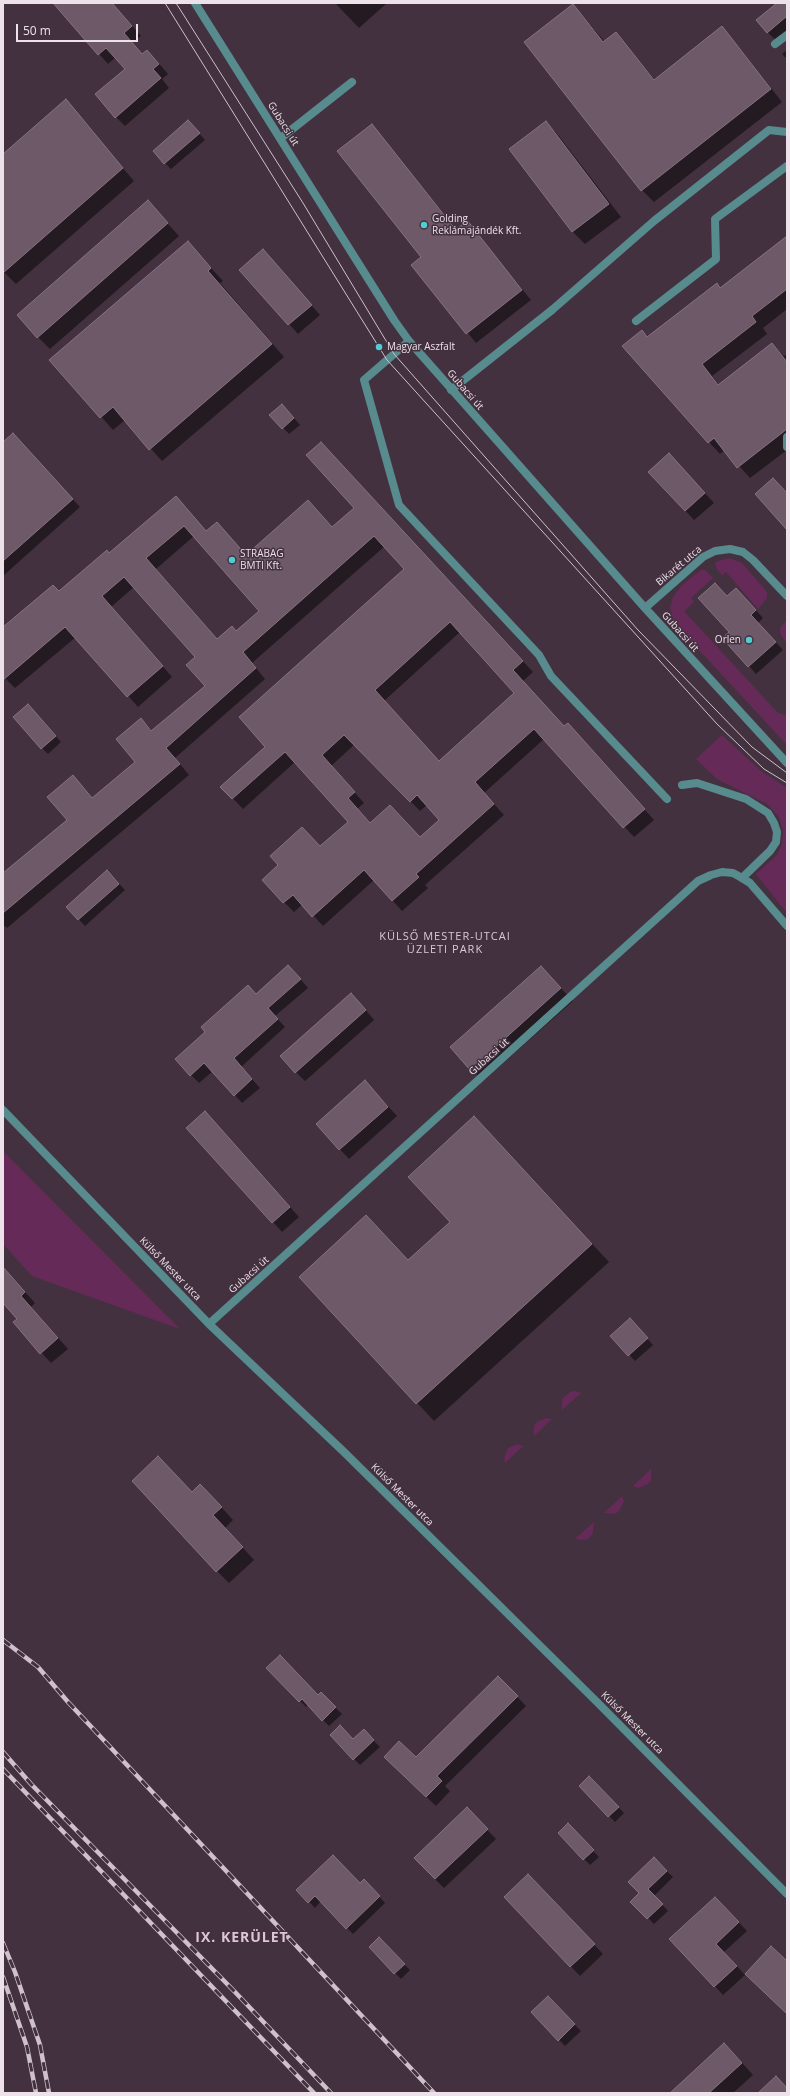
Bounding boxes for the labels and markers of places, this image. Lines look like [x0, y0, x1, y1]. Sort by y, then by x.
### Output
place label: Golding Reklámajándék Kft. [432, 213, 521, 236]
marker: Golding Reklámajándék Kft. [419, 220, 429, 230]
place label: Magyar Aszfalt [387, 341, 455, 353]
marker: Magyar Aszfalt [374, 342, 384, 352]
place label: STRABAG BMTI Kft. [240, 548, 284, 572]
marker: STRABAG BMTI Kft. [227, 555, 237, 565]
place label: Orlen [715, 634, 741, 646]
marker: Orlen [744, 635, 754, 645]

